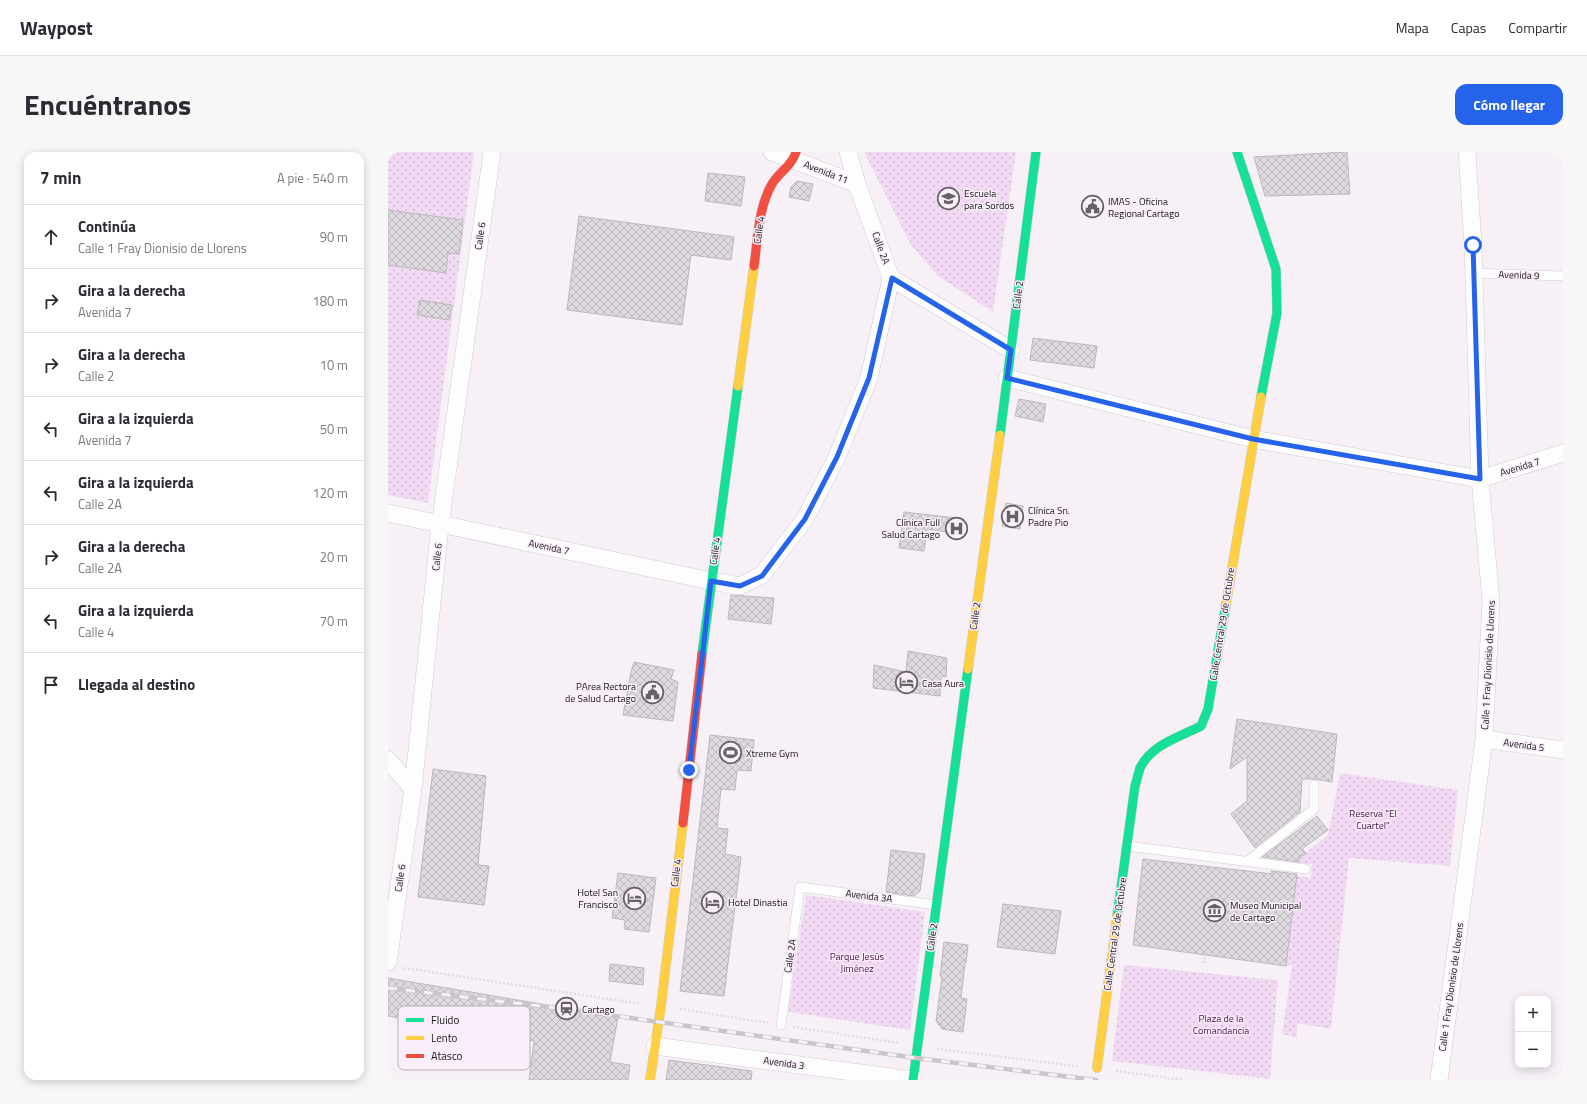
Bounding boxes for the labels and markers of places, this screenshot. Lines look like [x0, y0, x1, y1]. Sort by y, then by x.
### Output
school or university icon: Escuela para Sordos [936, 186, 962, 212]
place label: Escuela para Sordos [964, 186, 1015, 213]
public building icon: IMAS - Oficina Regional Cartago [1080, 194, 1106, 220]
place label: IMAS - Oficina Regional Cartago [1108, 194, 1179, 221]
hospital icon: Clínica Sn. Padre Pio [1000, 503, 1026, 529]
place label: Clínica Sn. Padre Pio [1028, 503, 1070, 530]
place label: Clínica Full Salud Cartago [882, 515, 940, 542]
hospital icon: Clínica Full Salud Cartago [943, 515, 969, 541]
hotel icon: Casa Aura [894, 670, 920, 696]
place label: Casa Aura [922, 676, 964, 691]
place label: PArea Rectora de Salud Cartago [565, 679, 636, 706]
public building icon: PArea Rectora de Salud Cartago [639, 679, 665, 705]
sports icon: Xtreme Gym [718, 740, 744, 766]
place label: Xtreme Gym [746, 746, 798, 761]
place label: Hotel San Francisco [577, 885, 618, 912]
hotel icon: Hotel San Francisco [621, 885, 647, 911]
hotel icon: Hotel Dinastia [700, 889, 726, 915]
place label: Hotel Dinastia [728, 895, 787, 910]
museum icon: Museo Municipal de Cartago [1202, 898, 1228, 924]
place label: Museo Municipal de Cartago [1230, 898, 1301, 925]
station icon: Cartago [553, 996, 579, 1022]
place label: Cartago [582, 1002, 615, 1017]

